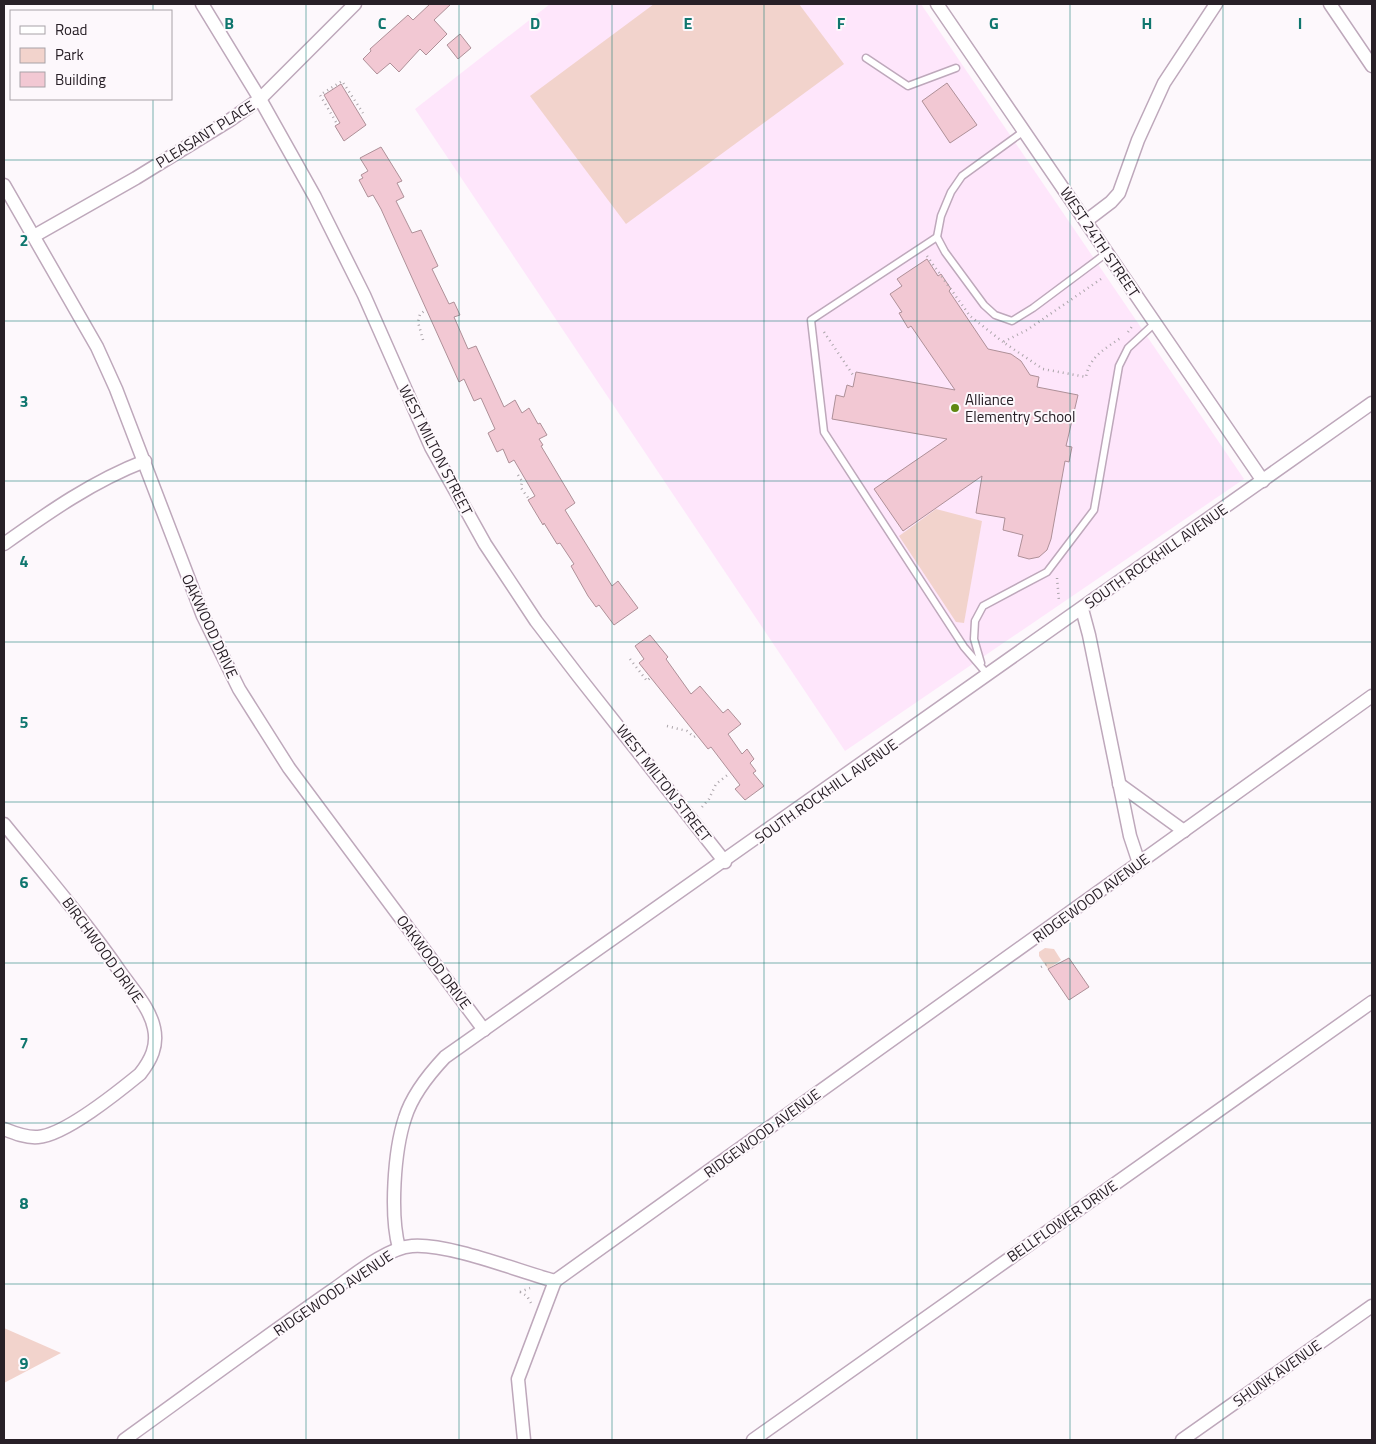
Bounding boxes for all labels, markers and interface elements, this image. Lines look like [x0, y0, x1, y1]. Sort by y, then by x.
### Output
legend [10, 10, 172, 100]
text: B [224, 11, 234, 35]
text: C [378, 11, 387, 35]
text: D [530, 11, 540, 35]
text: E [684, 11, 693, 35]
text: F [837, 11, 846, 35]
text: G [989, 11, 999, 35]
text: H [1142, 11, 1152, 35]
text: I [1298, 11, 1302, 35]
text: Road [55, 18, 87, 41]
text: Park [55, 43, 84, 66]
text: Building [55, 68, 106, 91]
street label: PLEASANT PLACE [151, 94, 259, 174]
street label: WEST 24TH STREET [1054, 182, 1146, 302]
text: 2 [20, 228, 28, 252]
street label: WEST MILTON STREET [393, 381, 479, 519]
place label: Alliance Elementry School [965, 388, 1076, 428]
text: 3 [20, 389, 28, 413]
marker: Alliance Elementry School [949, 402, 961, 414]
street label: SOUTH ROCKHILL AVENUE [1080, 498, 1232, 614]
text: 4 [20, 549, 29, 573]
street label: OAKWOOD DRIVE [176, 570, 244, 682]
text: 5 [20, 710, 29, 734]
street label: WEST MILTON STREET [611, 719, 717, 847]
street label: SOUTH ROCKHILL AVENUE [750, 733, 902, 849]
street label: RIDGEWOOD AVENUE [1028, 848, 1154, 948]
text: 6 [20, 870, 29, 894]
street label: BIRCHWOOD DRIVE [57, 892, 149, 1008]
street label: OAKWOOD DRIVE [391, 910, 477, 1014]
text: 7 [20, 1031, 28, 1055]
street label: RIDGEWOOD AVENUE [699, 1083, 825, 1183]
street label: BELLFLOWER DRIVE [1002, 1174, 1122, 1268]
text: 8 [20, 1191, 29, 1215]
street label: RIDGEWOOD AVENUE [269, 1244, 397, 1342]
street label: SHUNK AVENUE [1228, 1334, 1326, 1412]
text: 9 [20, 1351, 29, 1375]

